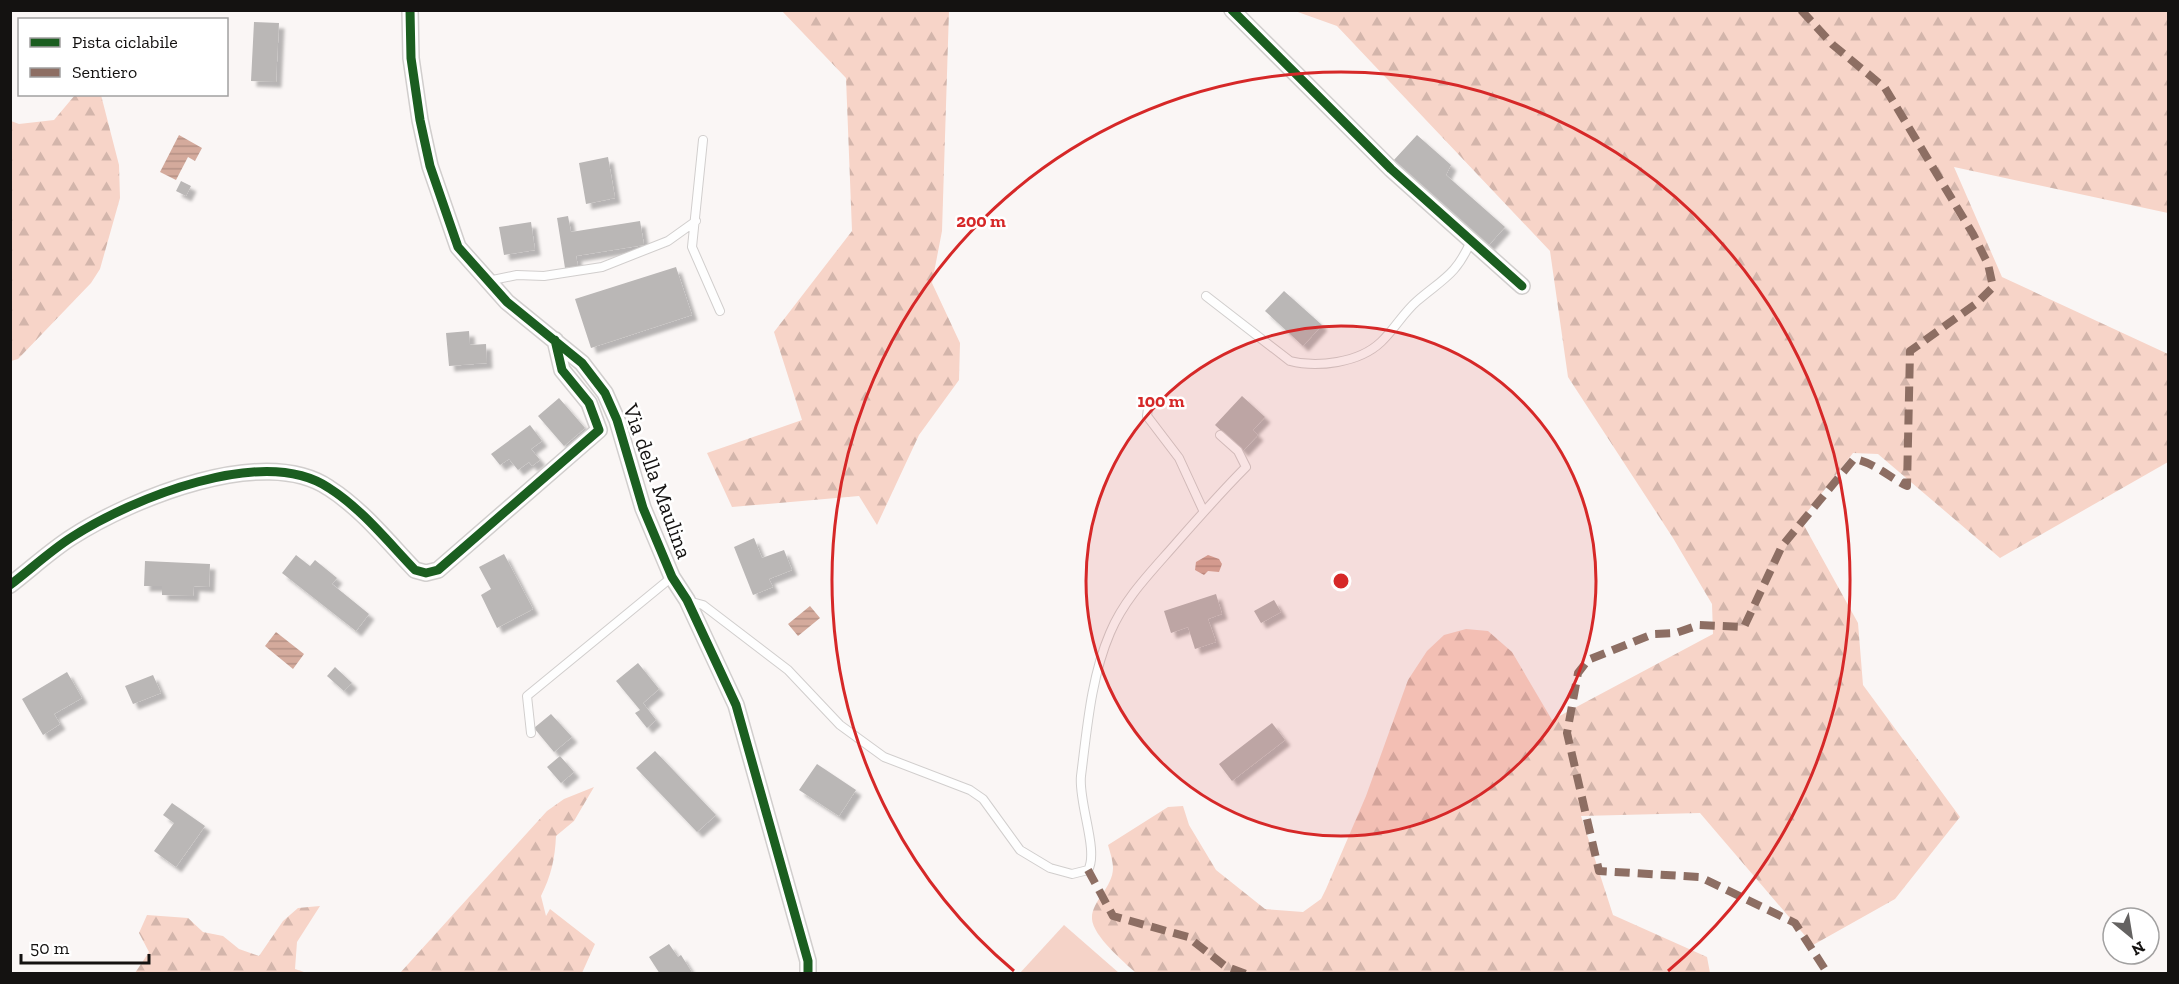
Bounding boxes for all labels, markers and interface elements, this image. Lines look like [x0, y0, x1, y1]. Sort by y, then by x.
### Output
legend [18, 18, 228, 96]
text: Pista ciclabile [72, 31, 178, 53]
text: Sentiero [72, 61, 137, 83]
text: 200 m [956, 210, 1006, 232]
text: 100 m [1137, 390, 1185, 412]
street label: Via della Maulina [617, 399, 698, 563]
centre of rings [1331, 571, 1351, 591]
north arrow [2101, 906, 2161, 966]
scale bar [21, 927, 148, 965]
text: 50 m [30, 937, 70, 959]
text: N [2128, 937, 2148, 960]

